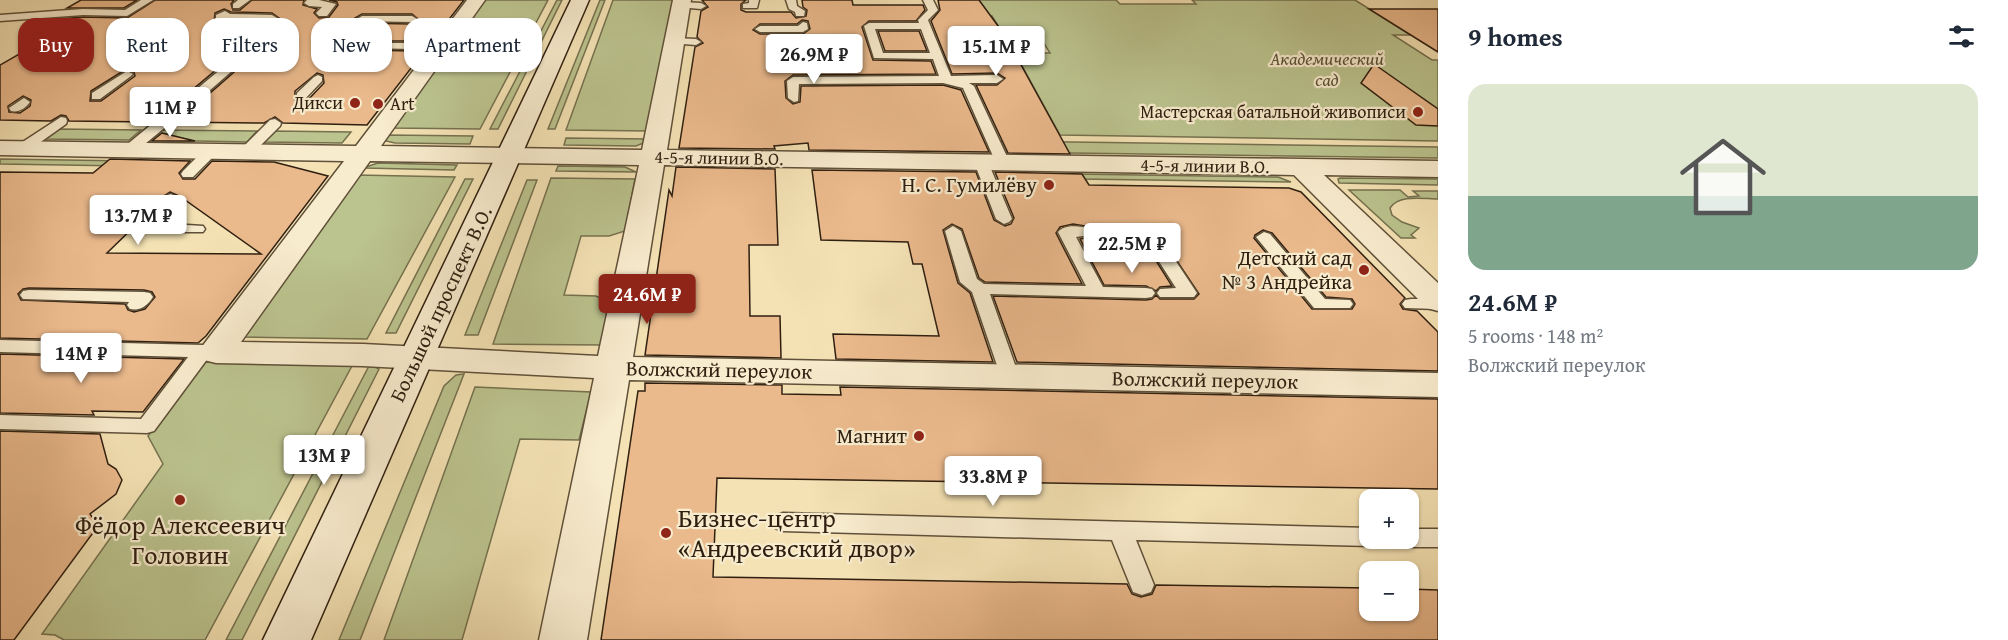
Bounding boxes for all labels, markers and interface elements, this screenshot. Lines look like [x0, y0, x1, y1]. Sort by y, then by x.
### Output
text: 9 homes [1468, 17, 1563, 56]
chip: Buy [18, 18, 94, 72]
chip: Rent [106, 18, 189, 72]
chip: Filters [201, 18, 299, 72]
chip: New [311, 18, 392, 72]
chip: Apartment [404, 18, 542, 72]
icon: filters [1945, 20, 1978, 53]
pin: 15.1M ₽ [941, 26, 1051, 77]
text: 15.1M ₽ [962, 31, 1030, 60]
pin: 26.9M ₽ [759, 34, 869, 85]
text: 26.9M ₽ [780, 39, 848, 68]
park label: Академический сад [1269, 45, 1384, 93]
pin: 11M ₽ [128, 87, 212, 138]
place label: Дикси [292, 89, 343, 116]
place label: Art [390, 90, 415, 117]
text: 11M ₽ [144, 92, 196, 121]
marker: Дикси [348, 96, 362, 110]
marker: Art [371, 97, 385, 111]
place label: Мастерская батальной живописи [1140, 98, 1406, 125]
marker: Мастерская батальной живописи [1411, 105, 1425, 119]
icon: home [1669, 123, 1777, 231]
street label: 4-5-я линии В.О. [654, 143, 784, 172]
street label: 4-5-я линии В.О. [1140, 151, 1270, 180]
place label: Н. С. Гумилёву [901, 169, 1037, 200]
marker: Н. С. Гумилёву [1042, 178, 1056, 192]
pin: 13.7M ₽ [83, 195, 193, 246]
text: 13.7M ₽ [104, 200, 172, 229]
street label: Большой проспект В.О. [381, 201, 500, 407]
pin: 22.5M ₽ [1077, 223, 1187, 274]
text: 22.5M ₽ [1098, 228, 1166, 257]
place label: Детский сад № 3 Андрейка [1222, 242, 1353, 297]
marker: Детский сад № 3 Андрейка [1357, 263, 1371, 277]
pin: 24.6M ₽ [592, 274, 702, 325]
text: 24.6M ₽ [613, 279, 681, 308]
text: 24.6M ₽ [1468, 282, 1557, 321]
text: 5 rooms · 148 m² [1468, 321, 1603, 350]
pin: 14M ₽ [39, 333, 123, 384]
text: 14M ₽ [55, 338, 107, 367]
text: Волжский переулок [1468, 350, 1645, 379]
street label: Волжский переулок [626, 352, 812, 387]
street label: Волжский переулок [1112, 362, 1298, 397]
place label: Магнит [837, 420, 907, 451]
marker: Магнит [912, 429, 926, 443]
pin: 13M ₽ [282, 435, 366, 486]
text: 13M ₽ [298, 440, 350, 469]
pin: 33.8M ₽ [938, 456, 1048, 507]
text: 33.8M ₽ [959, 461, 1027, 490]
map controls [1359, 489, 1419, 621]
button: + [1359, 489, 1419, 549]
marker: Фёдор Алексеевич Головин [173, 493, 187, 507]
place label: Бизнес-центр «Андреевский двор» [678, 498, 916, 567]
place label: Фёдор Алексеевич Головин [75, 505, 285, 574]
marker: Бизнес-центр «Андреевский двор» [659, 526, 673, 540]
button: − [1359, 561, 1419, 621]

